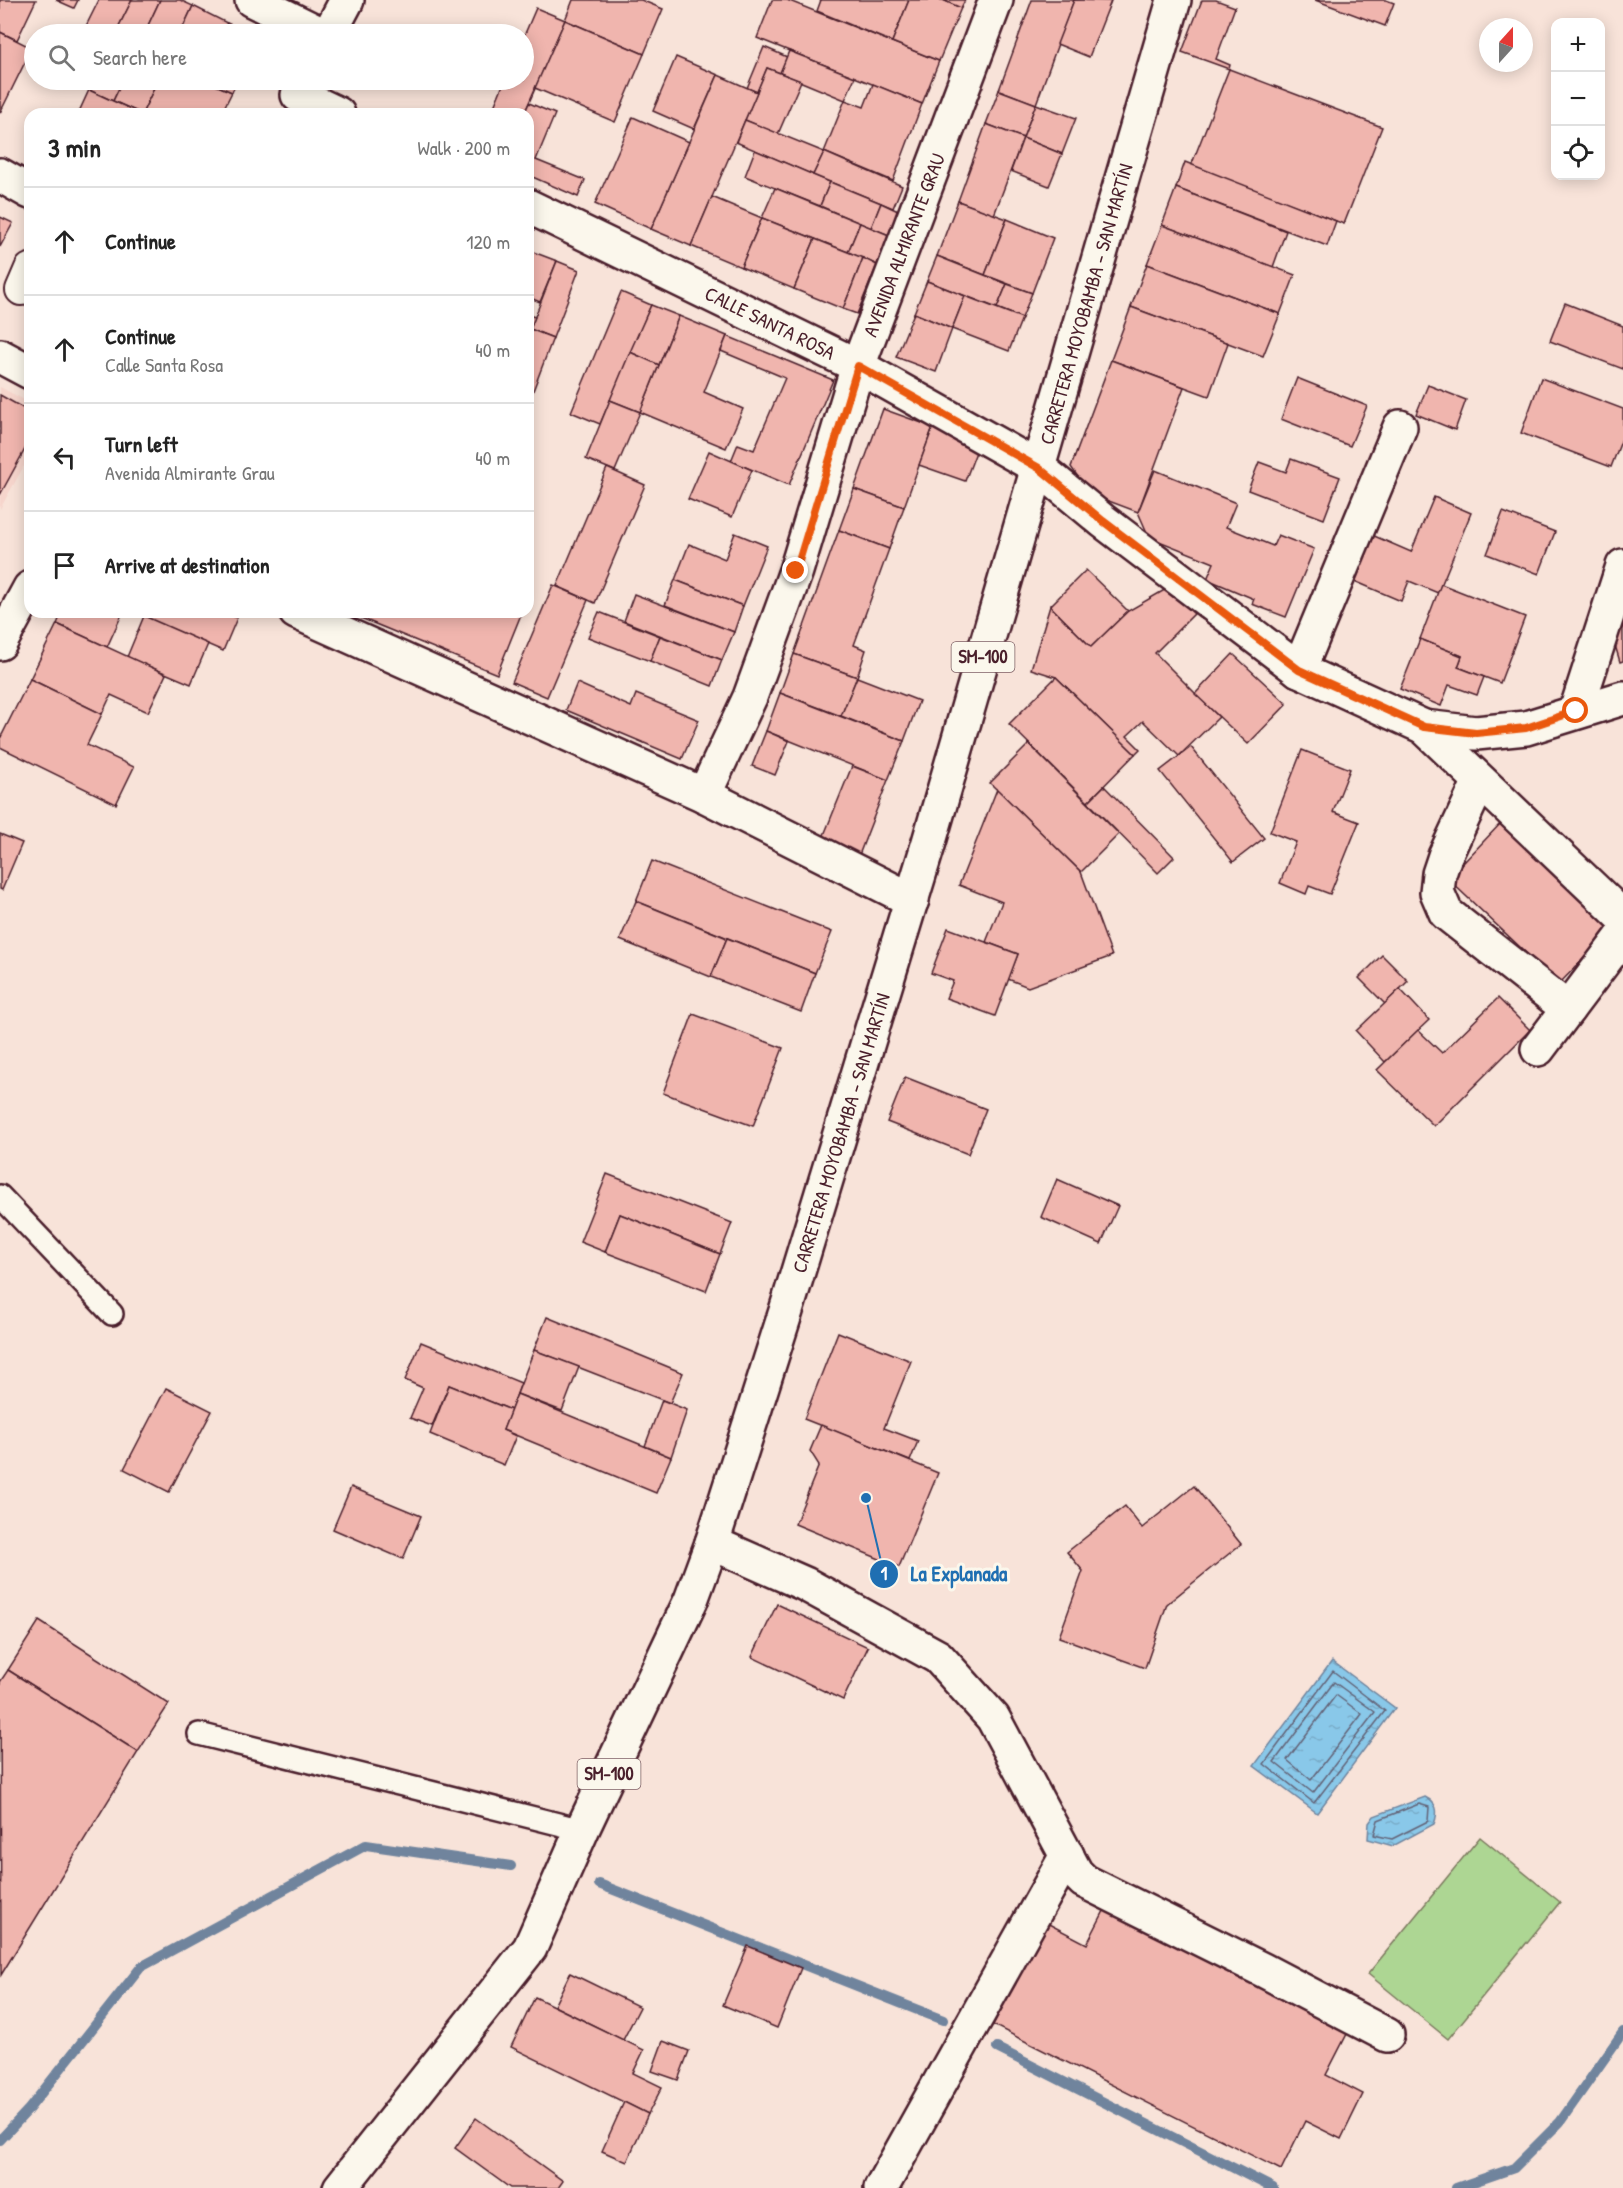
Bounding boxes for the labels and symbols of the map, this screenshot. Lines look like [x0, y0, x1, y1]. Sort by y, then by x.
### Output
north arrow [1479, 18, 1533, 72]
street label: AVENIDA ALMIRANTE GRAU [856, 149, 951, 340]
street label: CARRETERA MOYOBAMBA - SAN MARTÍN [1032, 160, 1139, 447]
street label: CALLE SANTA ROSA [701, 279, 840, 366]
route end [782, 557, 808, 583]
road number: SM-100 [952, 642, 1014, 672]
route start [1562, 697, 1588, 723]
street label: CARRETERA MOYOBAMBA - SAN MARTÍN [785, 990, 896, 1276]
callout: La Explanada [869, 1554, 1019, 1593]
text: La Explanada [911, 1559, 1008, 1589]
text: 1 [881, 1561, 888, 1586]
road number: SM-100 [578, 1759, 640, 1789]

